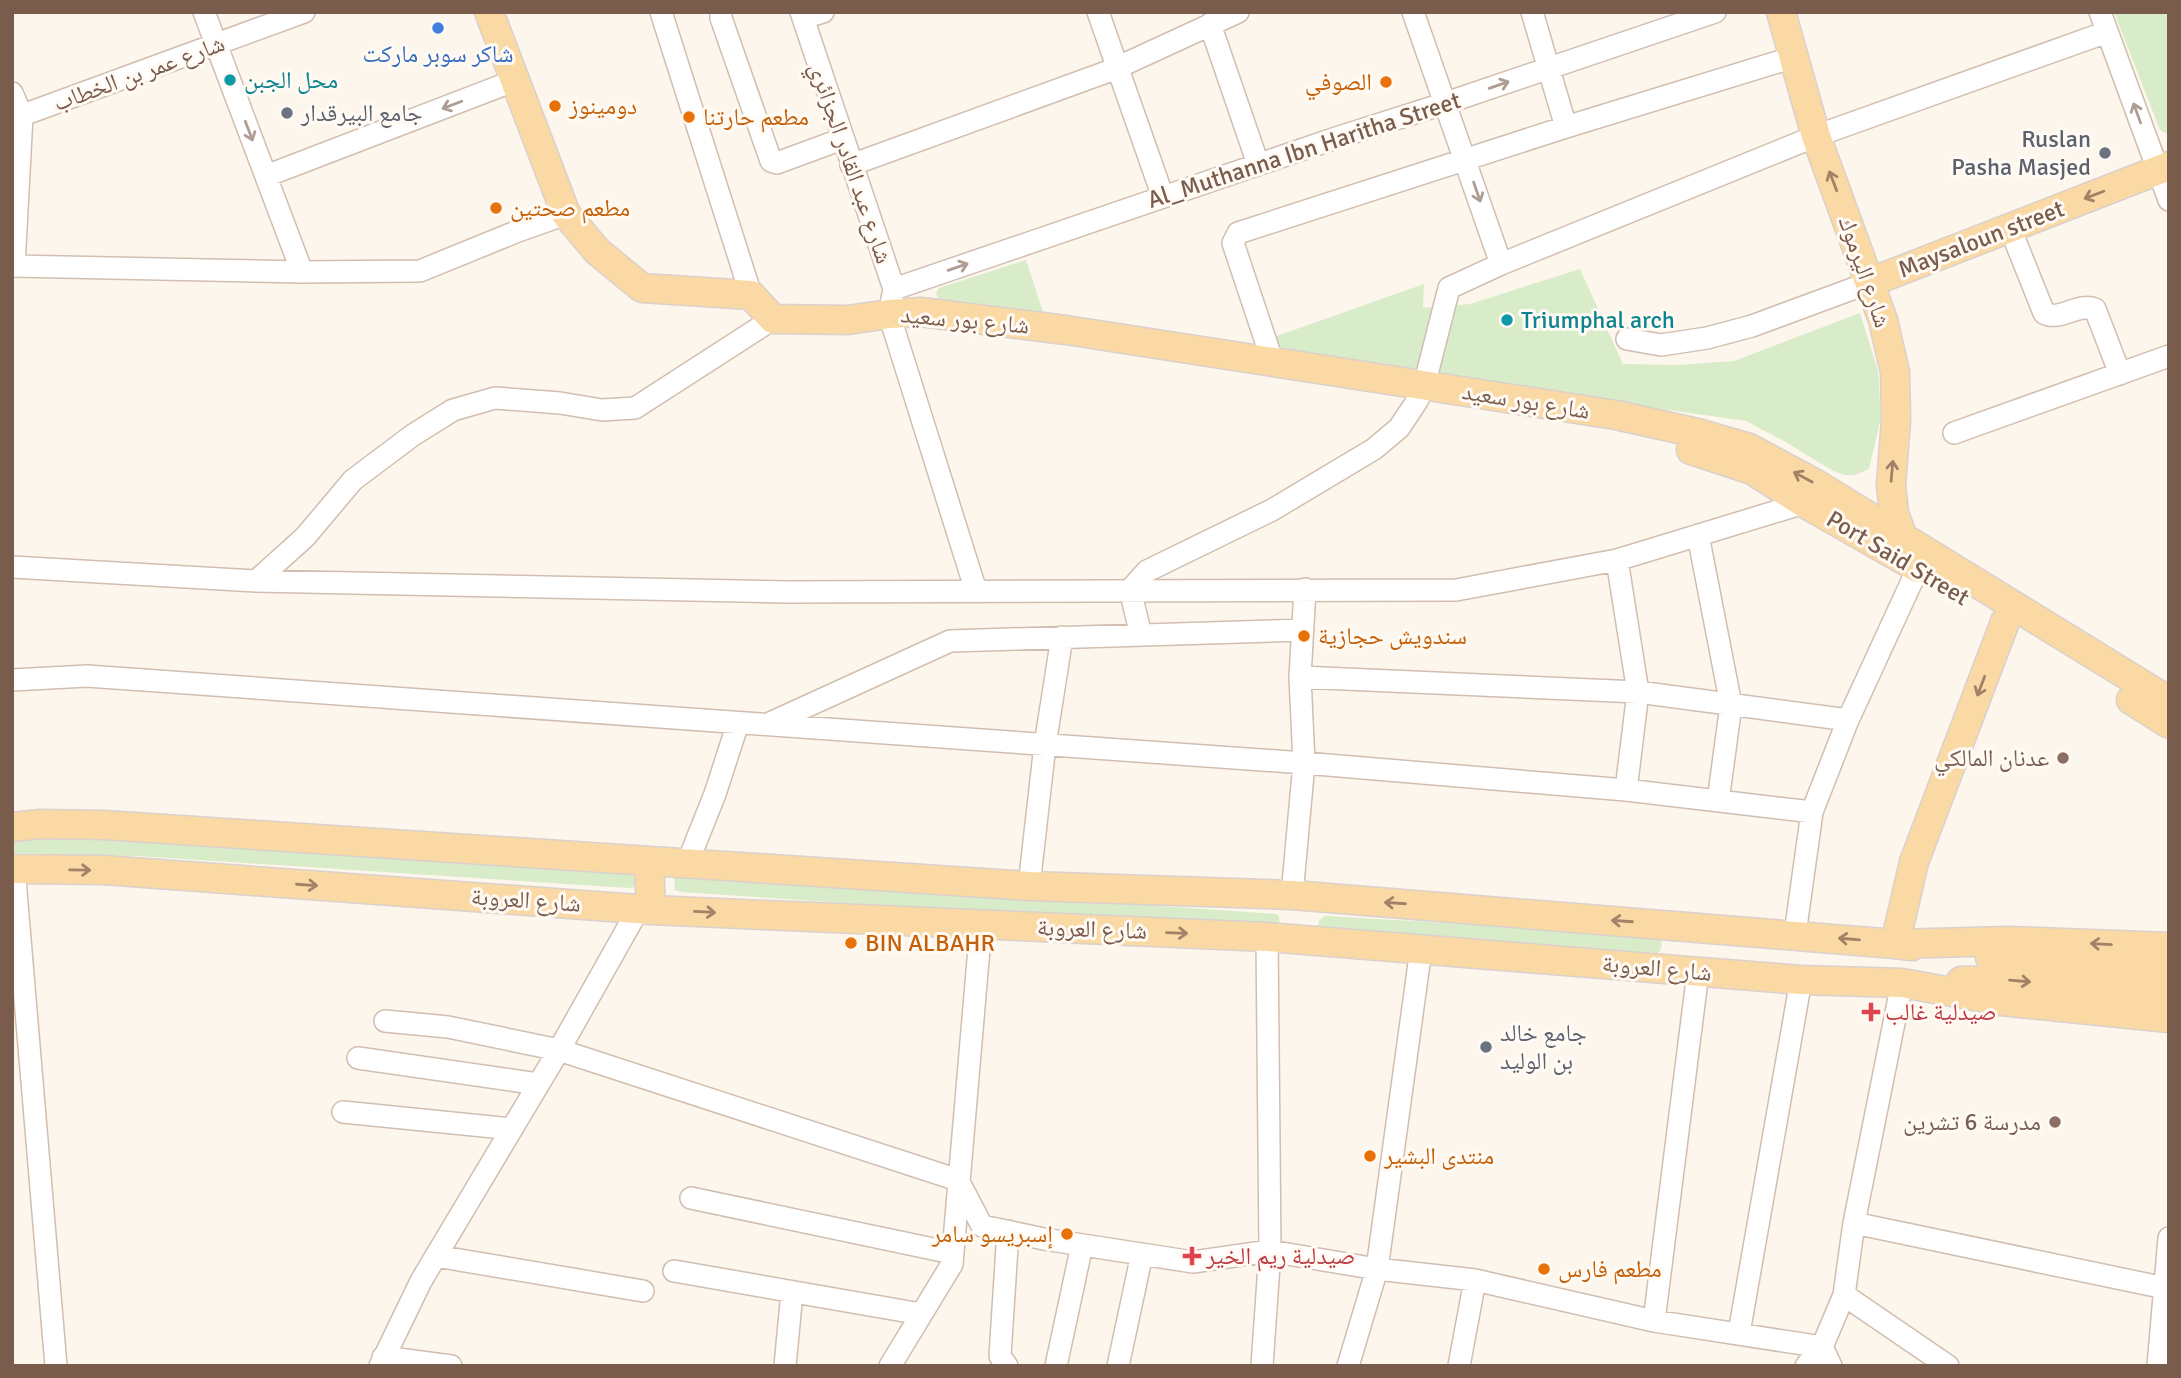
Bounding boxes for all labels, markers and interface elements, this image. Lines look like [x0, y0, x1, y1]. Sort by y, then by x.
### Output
marker: شاكر سوبر ماركت [430, 20, 446, 36]
street label: شارع عمر بن الخطاب [49, 28, 229, 118]
place label: شاكر سوبر ماركت [362, 39, 514, 69]
street label: شارع عبد القادر الجزائري [799, 59, 899, 269]
place label: محل الجبن [244, 65, 338, 95]
place label: الصوفي [1305, 67, 1372, 101]
marker: محل الجبن [222, 72, 238, 88]
marker: الصوفي [1378, 74, 1394, 90]
one-way arrow [1488, 78, 1510, 90]
street label: Al_Muthanna Ibn Haritha Street [1144, 85, 1464, 215]
place label: دومينوز [568, 91, 637, 121]
place label: جامع البيرقدار [300, 98, 423, 128]
marker: دومينوز [547, 98, 563, 114]
one-way arrow [442, 100, 464, 112]
place label: مطعم حارتنا [703, 102, 809, 133]
one-way arrow [2130, 103, 2142, 125]
marker: جامع البيرقدار [279, 105, 295, 121]
marker: مطعم حارتنا [681, 109, 697, 125]
one-way arrow [244, 119, 257, 141]
place label: Ruslan Pasha Masjed [1951, 124, 2091, 182]
marker: Ruslan Pasha Masjed [2097, 145, 2113, 161]
one-way arrow [1825, 170, 1838, 192]
one-way arrow [1472, 181, 1484, 203]
one-way arrow [2084, 189, 2106, 202]
place label: مطعم صحتين [510, 193, 630, 224]
street label: Maysaloun street [1894, 194, 2068, 284]
marker: مطعم صحتين [488, 200, 504, 216]
street label: شارع اليرموك [1832, 212, 1898, 332]
one-way arrow [947, 260, 969, 272]
street label: شارع بور سعيد [899, 299, 1031, 341]
place label: Triumphal arch [1521, 305, 1675, 335]
marker: Triumphal arch [1499, 312, 1515, 328]
street label: شارع بور سعيد [1460, 376, 1592, 426]
one-way arrow [1886, 460, 1899, 483]
one-way arrow [1793, 469, 1814, 483]
street label: Port Said Street [1821, 504, 1975, 612]
place label: سندويش حجازية [1318, 621, 1467, 651]
marker: سندويش حجازية [1296, 628, 1312, 644]
one-way arrow [1974, 675, 1987, 697]
place label: عدنان المالكي [1934, 743, 2049, 777]
marker: عدنان المالكي [2055, 750, 2071, 766]
one-way arrow [69, 863, 92, 877]
one-way arrow [296, 879, 318, 892]
street label: شارع العروبة [470, 881, 582, 919]
one-way arrow [1385, 896, 1407, 909]
one-way arrow [694, 906, 717, 919]
street label: شارع العروبة [1036, 912, 1148, 946]
one-way arrow [1611, 914, 1634, 927]
one-way arrow [1166, 926, 1189, 939]
place label: BIN ALBAHR [865, 928, 995, 958]
one-way arrow [1838, 933, 1861, 946]
marker: BIN ALBAHR [843, 935, 859, 951]
one-way arrow [2089, 938, 2112, 951]
street label: شارع العروبة [1601, 948, 1713, 988]
one-way arrow [2008, 975, 2030, 988]
place label: صيدلية غالب [1885, 997, 1997, 1027]
marker: صيدلية غالب [1863, 1004, 1879, 1020]
place label: جامع خالد بن الوليد [1500, 1018, 1587, 1076]
marker: جامع خالد بن الوليد [1478, 1039, 1494, 1055]
place label: مدرسة 6 تشرين [1903, 1107, 2041, 1137]
marker: مدرسة 6 تشرين [2047, 1114, 2063, 1130]
place label: منتدى البشير [1383, 1141, 1494, 1171]
marker: منتدى البشير [1362, 1148, 1378, 1164]
place label: إسبريسو سامر [931, 1219, 1053, 1249]
marker: إسبريسو سامر [1059, 1226, 1075, 1242]
place label: صيدلية ريم الخير [1205, 1241, 1355, 1272]
marker: صيدلية ريم الخير [1184, 1248, 1200, 1264]
place label: مطعم فارس [1558, 1254, 1662, 1285]
marker: مطعم فارس [1536, 1261, 1552, 1277]

